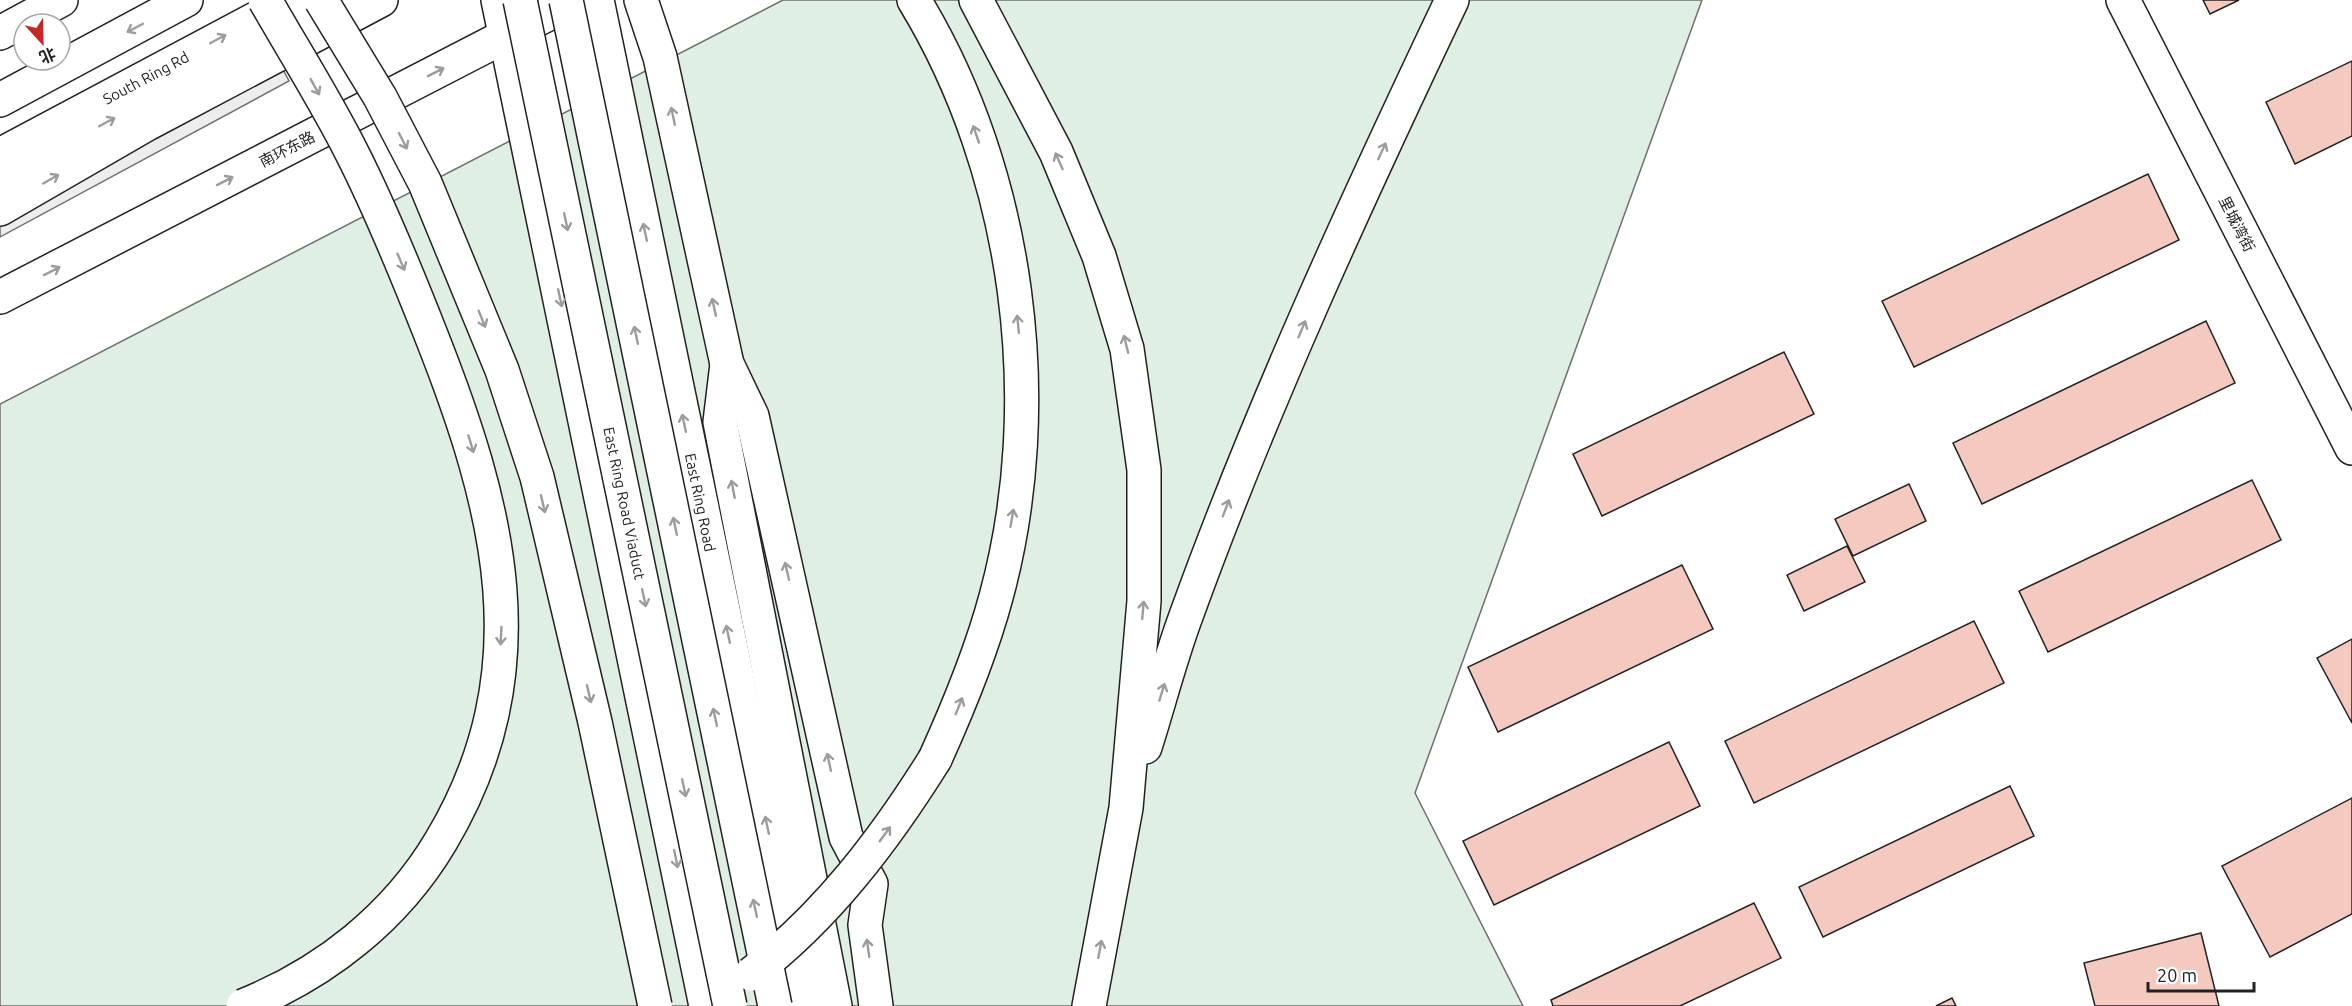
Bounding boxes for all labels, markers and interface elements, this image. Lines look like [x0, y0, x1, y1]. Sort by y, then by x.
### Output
north arrow [12, 12, 72, 72]
one-way arrow [126, 23, 144, 34]
one-way arrow [209, 32, 227, 44]
text: 北 [37, 45, 58, 67]
street label: South Ring Rd [100, 48, 192, 107]
one-way arrow [426, 66, 444, 77]
one-way arrow [310, 78, 322, 95]
one-way arrow [667, 107, 678, 126]
one-way arrow [98, 116, 116, 127]
one-way arrow [970, 125, 981, 144]
street label: 南环东路 [256, 128, 318, 170]
one-way arrow [397, 132, 409, 149]
one-way arrow [1376, 142, 1388, 160]
one-way arrow [1053, 152, 1065, 170]
one-way arrow [42, 173, 59, 185]
one-way arrow [216, 175, 233, 187]
street label: 里城湾街 [2216, 193, 2258, 255]
one-way arrow [561, 211, 572, 231]
one-way arrow [639, 223, 650, 242]
one-way arrow [396, 252, 407, 271]
one-way arrow [43, 264, 61, 276]
one-way arrow [555, 288, 566, 308]
one-way arrow [708, 297, 719, 317]
one-way arrow [477, 309, 488, 328]
one-way arrow [1012, 315, 1023, 335]
one-way arrow [1297, 320, 1308, 338]
one-way arrow [630, 326, 641, 345]
one-way arrow [1119, 335, 1131, 354]
one-way arrow [678, 414, 689, 433]
street label: East Ring Road Viaduct [601, 425, 649, 581]
one-way arrow [466, 434, 477, 453]
street label: East Ring Road [682, 452, 719, 553]
one-way arrow [727, 480, 738, 500]
one-way arrow [538, 494, 550, 513]
one-way arrow [1222, 499, 1233, 518]
one-way arrow [1007, 509, 1018, 529]
one-way arrow [669, 516, 681, 535]
one-way arrow [781, 562, 792, 582]
one-way arrow [639, 588, 651, 607]
one-way arrow [1138, 600, 1149, 620]
one-way arrow [495, 625, 506, 645]
one-way arrow [722, 625, 733, 645]
one-way arrow [1157, 683, 1168, 702]
one-way arrow [583, 684, 595, 703]
one-way arrow [954, 697, 965, 715]
one-way arrow [709, 707, 720, 727]
one-way arrow [823, 753, 834, 772]
one-way arrow [679, 778, 690, 798]
one-way arrow [761, 816, 772, 836]
one-way arrow [878, 826, 891, 842]
one-way arrow [671, 849, 682, 869]
one-way arrow [749, 898, 760, 918]
one-way arrow [862, 939, 873, 958]
one-way arrow [1095, 939, 1106, 959]
scale bar [2148, 955, 2254, 993]
text: 20 m [2157, 965, 2197, 985]

